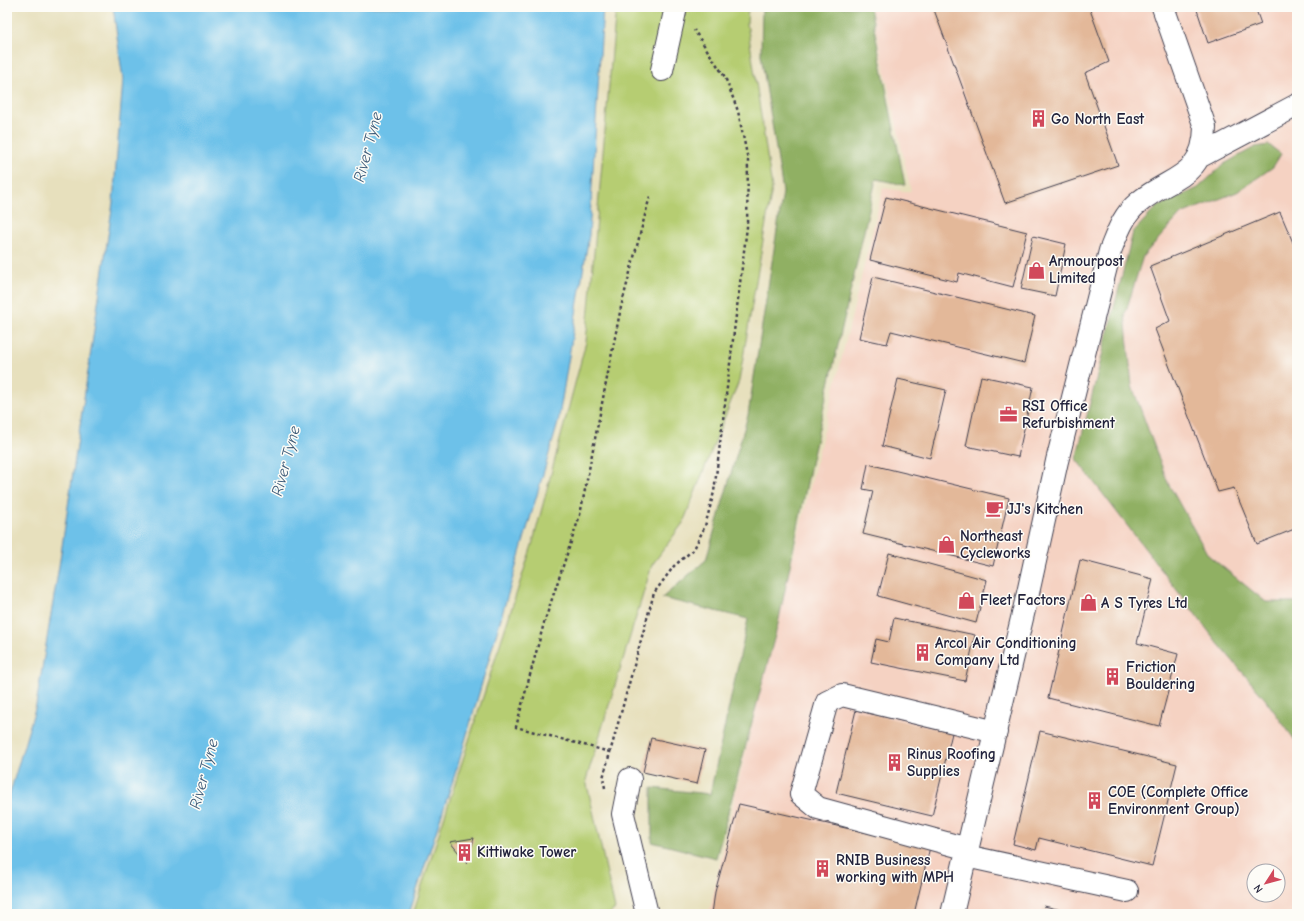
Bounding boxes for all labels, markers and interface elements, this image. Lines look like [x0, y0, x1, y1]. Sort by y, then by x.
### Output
building icon: Go North East [1028, 109, 1048, 129]
water label: River Tyne [350, 110, 386, 184]
place label: Go North East [1051, 110, 1145, 128]
place label: Armourpost Limited [1049, 252, 1125, 287]
shop icon: Armourpost Limited [1026, 260, 1046, 280]
place label: RSI Office Refurbishment [1022, 397, 1116, 432]
office icon: RSI Office Refurbishment [999, 405, 1019, 425]
water label: River Tyne [268, 424, 304, 498]
cafe icon: JJ's Kitchen [984, 499, 1004, 519]
place label: JJ's Kitchen [1007, 500, 1083, 518]
place label: Northeast Cycleworks [960, 527, 1030, 562]
shop icon: Northeast Cycleworks [937, 535, 957, 555]
shop icon: Fleet Factors [957, 590, 977, 610]
place label: Fleet Factors [980, 591, 1065, 609]
shop icon: A S Tyres Ltd [1078, 593, 1098, 613]
place label: A S Tyres Ltd [1101, 594, 1188, 612]
place label: Arcol Air Conditioning Company Ltd [935, 634, 1077, 669]
building icon: Arcol Air Conditioning Company Ltd [912, 642, 932, 662]
place label: Friction Bouldering [1126, 658, 1195, 693]
building icon: Friction Bouldering [1103, 666, 1123, 686]
water label: River Tyne [186, 737, 222, 811]
place label: Rinus Roofing Supplies [907, 745, 996, 780]
building icon: Rinus Roofing Supplies [884, 753, 904, 773]
place label: COE (Complete Office Environment Group) [1108, 783, 1248, 818]
building icon: COE (Complete Office Environment Group) [1085, 791, 1105, 811]
building icon: Kittiwake Tower [454, 842, 474, 862]
place label: Kittiwake Tower [477, 843, 576, 861]
place label: RNIB Business working with MPH [836, 851, 954, 886]
building icon: RNIB Business working with MPH [813, 859, 833, 879]
north arrow [1246, 863, 1286, 903]
text: N [1251, 882, 1266, 895]

